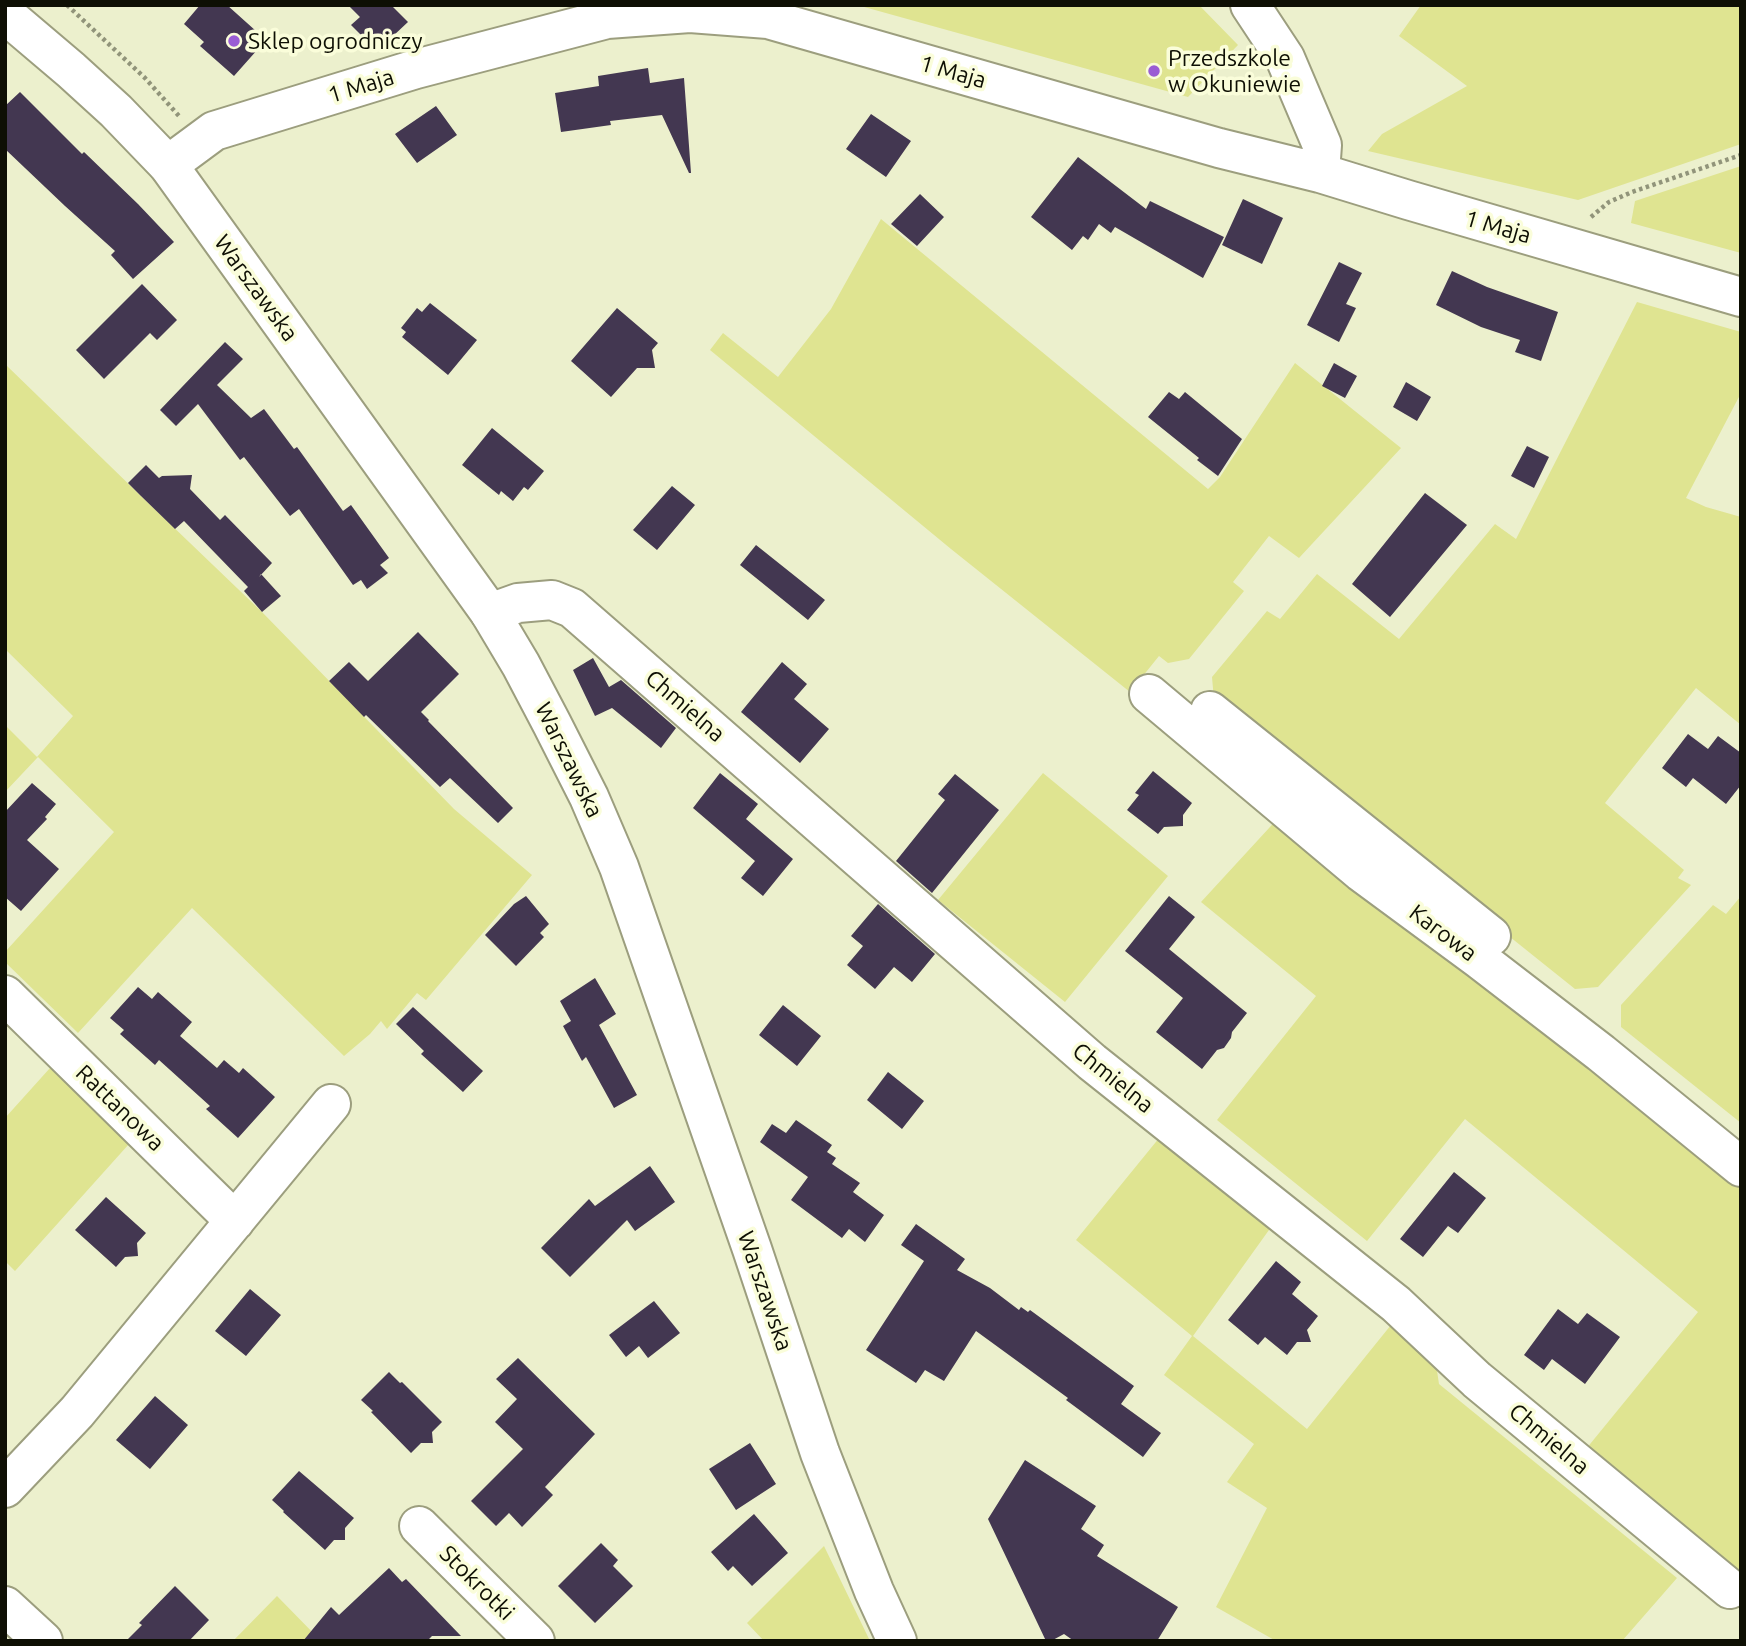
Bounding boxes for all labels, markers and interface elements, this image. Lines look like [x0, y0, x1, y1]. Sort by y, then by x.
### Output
place label: Sklep ogrodniczy [248, 27, 423, 55]
marker: Sklep ogrodniczy [226, 33, 242, 49]
place label: Przedszkole w Okuniewie [1168, 44, 1301, 98]
street label: 1 Maja [917, 49, 989, 95]
street label: 1 Maja [325, 63, 397, 109]
marker: Przedszkole w Okuniewie [1146, 63, 1162, 79]
street label: 1 Maja [1462, 204, 1534, 250]
street label: Warszawska [208, 229, 304, 347]
street label: Chmielna [640, 664, 730, 748]
street label: Warszawska [529, 698, 609, 822]
street label: Karowa [1404, 899, 1482, 967]
street label: Chmielna [1067, 1037, 1159, 1119]
street label: Rattanowa [70, 1059, 170, 1157]
street label: Warszawska [732, 1227, 798, 1355]
street label: Chmielna [1503, 1397, 1595, 1481]
street label: Stokrotki [434, 1540, 520, 1626]

